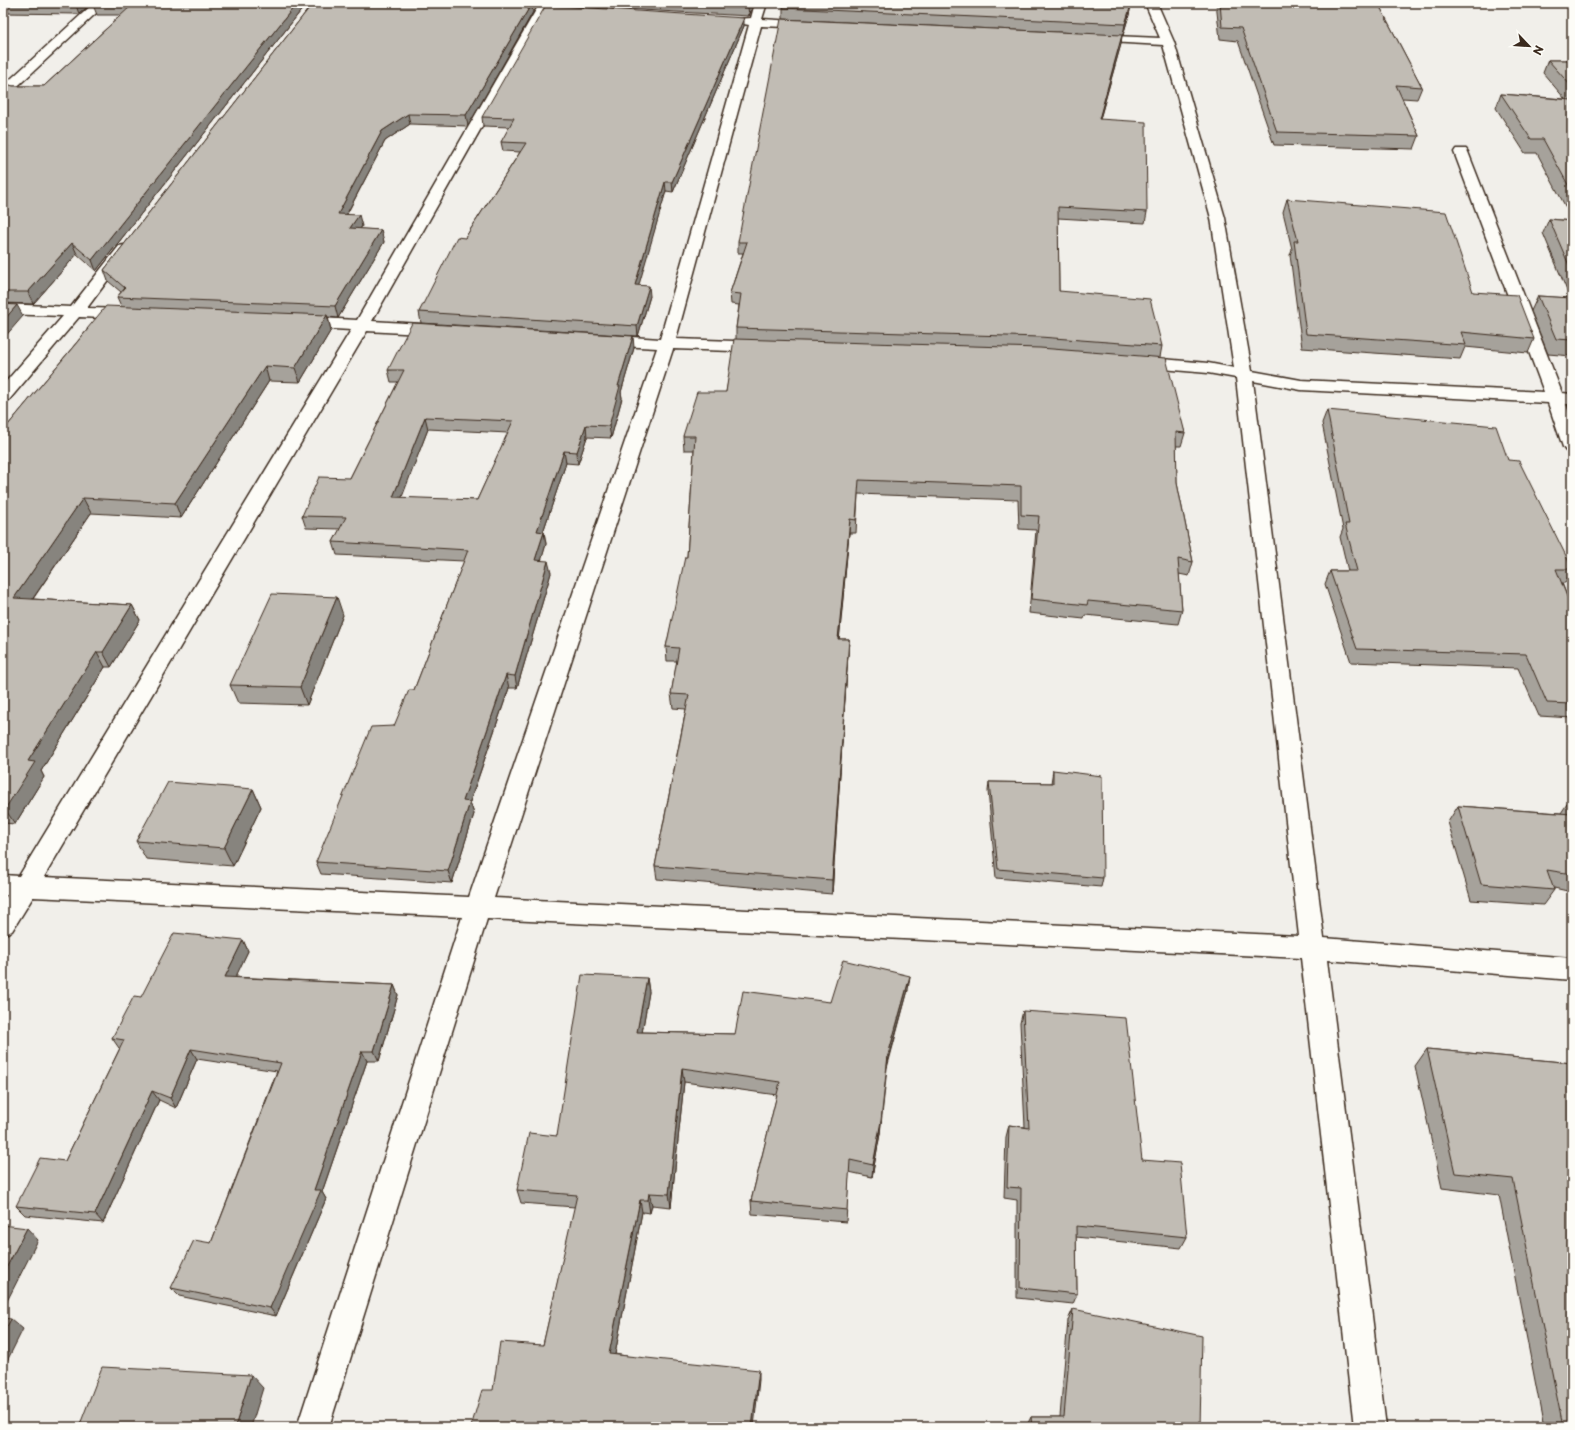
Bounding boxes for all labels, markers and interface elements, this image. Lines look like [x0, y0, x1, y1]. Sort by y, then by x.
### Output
north arrow [1509, 26, 1549, 66]
text: N [1529, 43, 1548, 58]

